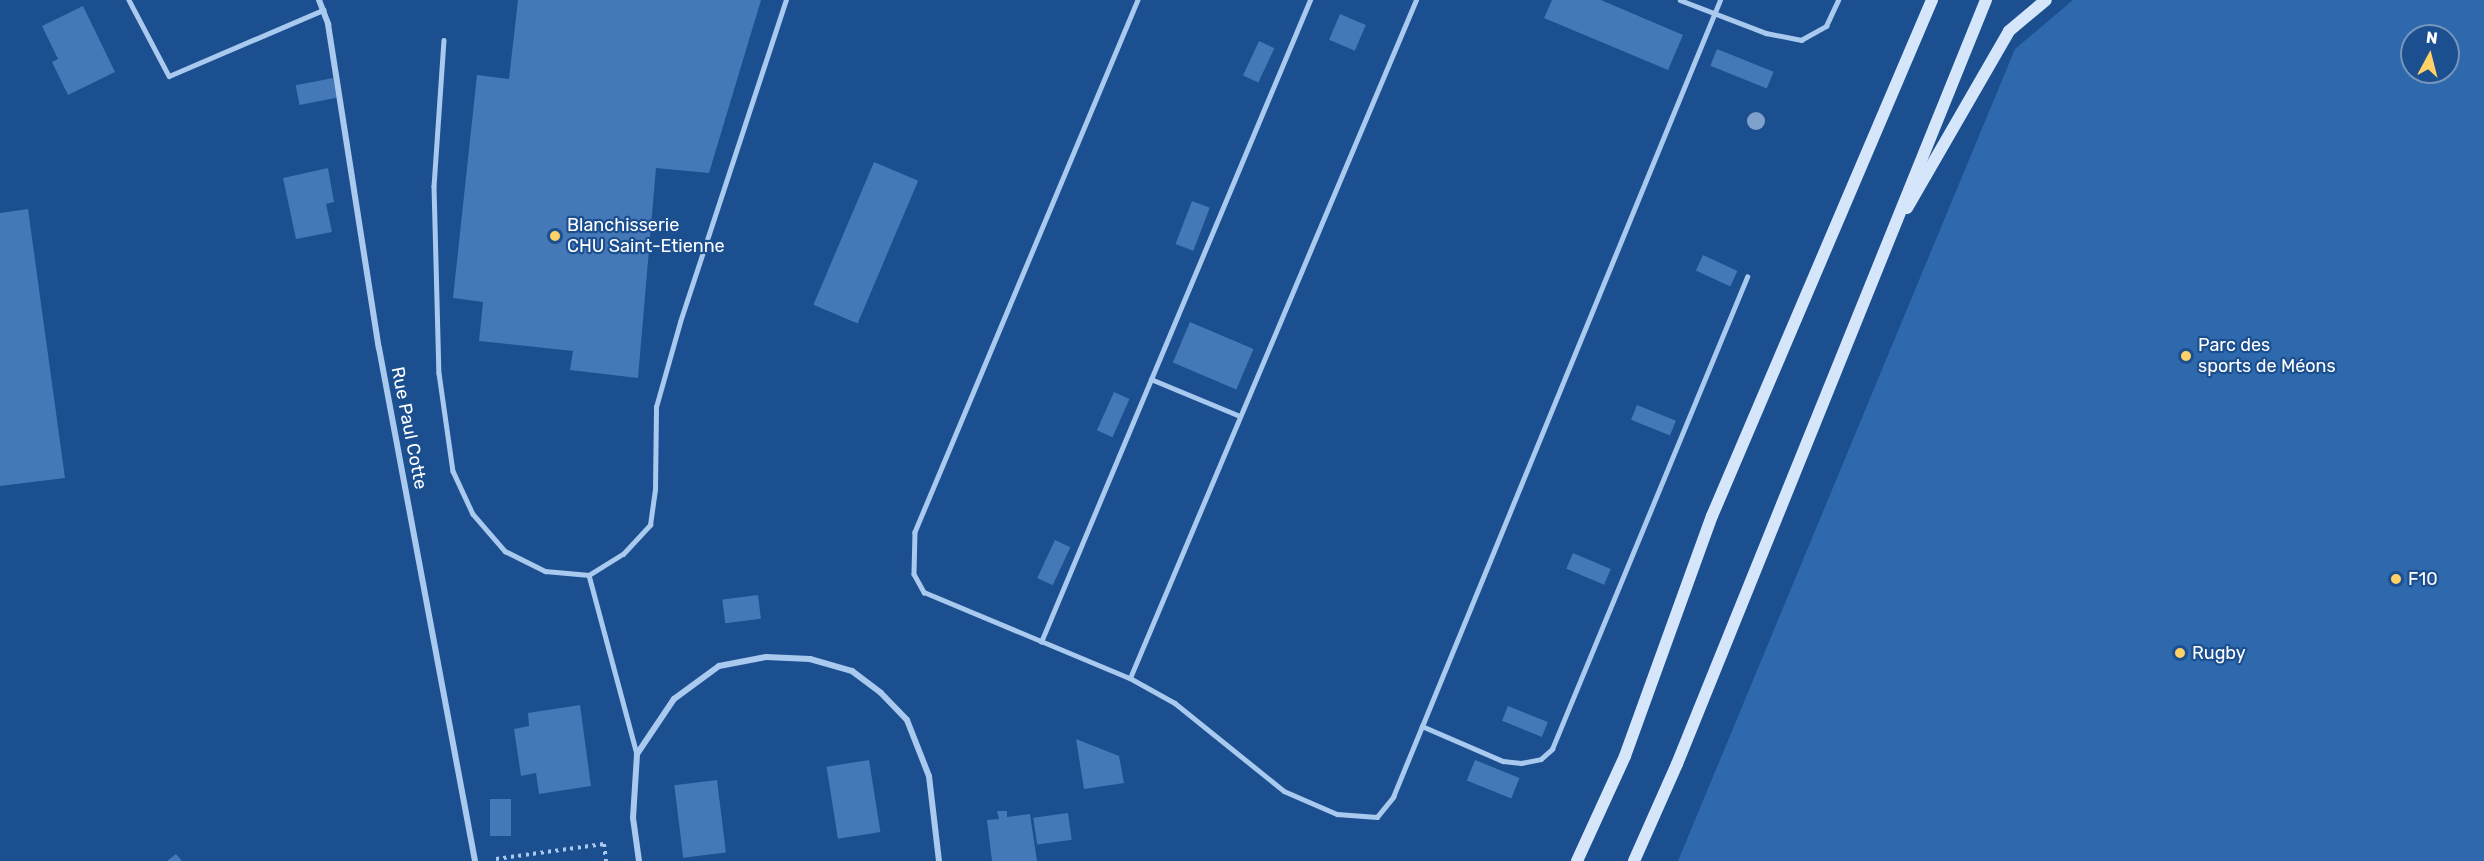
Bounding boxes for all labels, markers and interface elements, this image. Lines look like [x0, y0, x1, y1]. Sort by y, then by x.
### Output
north arrow [2400, 24, 2460, 84]
text: N [2425, 27, 2439, 48]
place label: Blanchisserie CHU Saint-Etienne [567, 215, 725, 258]
marker: Blanchisserie CHU Saint-Etienne [548, 229, 562, 243]
place label: Parc des sports de Méons [2198, 335, 2336, 378]
marker: Parc des sports de Méons [2179, 349, 2193, 363]
street label: Rue Paul Cotte [387, 365, 431, 491]
place label: F10 [2408, 568, 2438, 590]
marker: F10 [2389, 572, 2403, 586]
place label: Rugby [2192, 642, 2246, 664]
marker: Rugby [2173, 646, 2187, 660]

